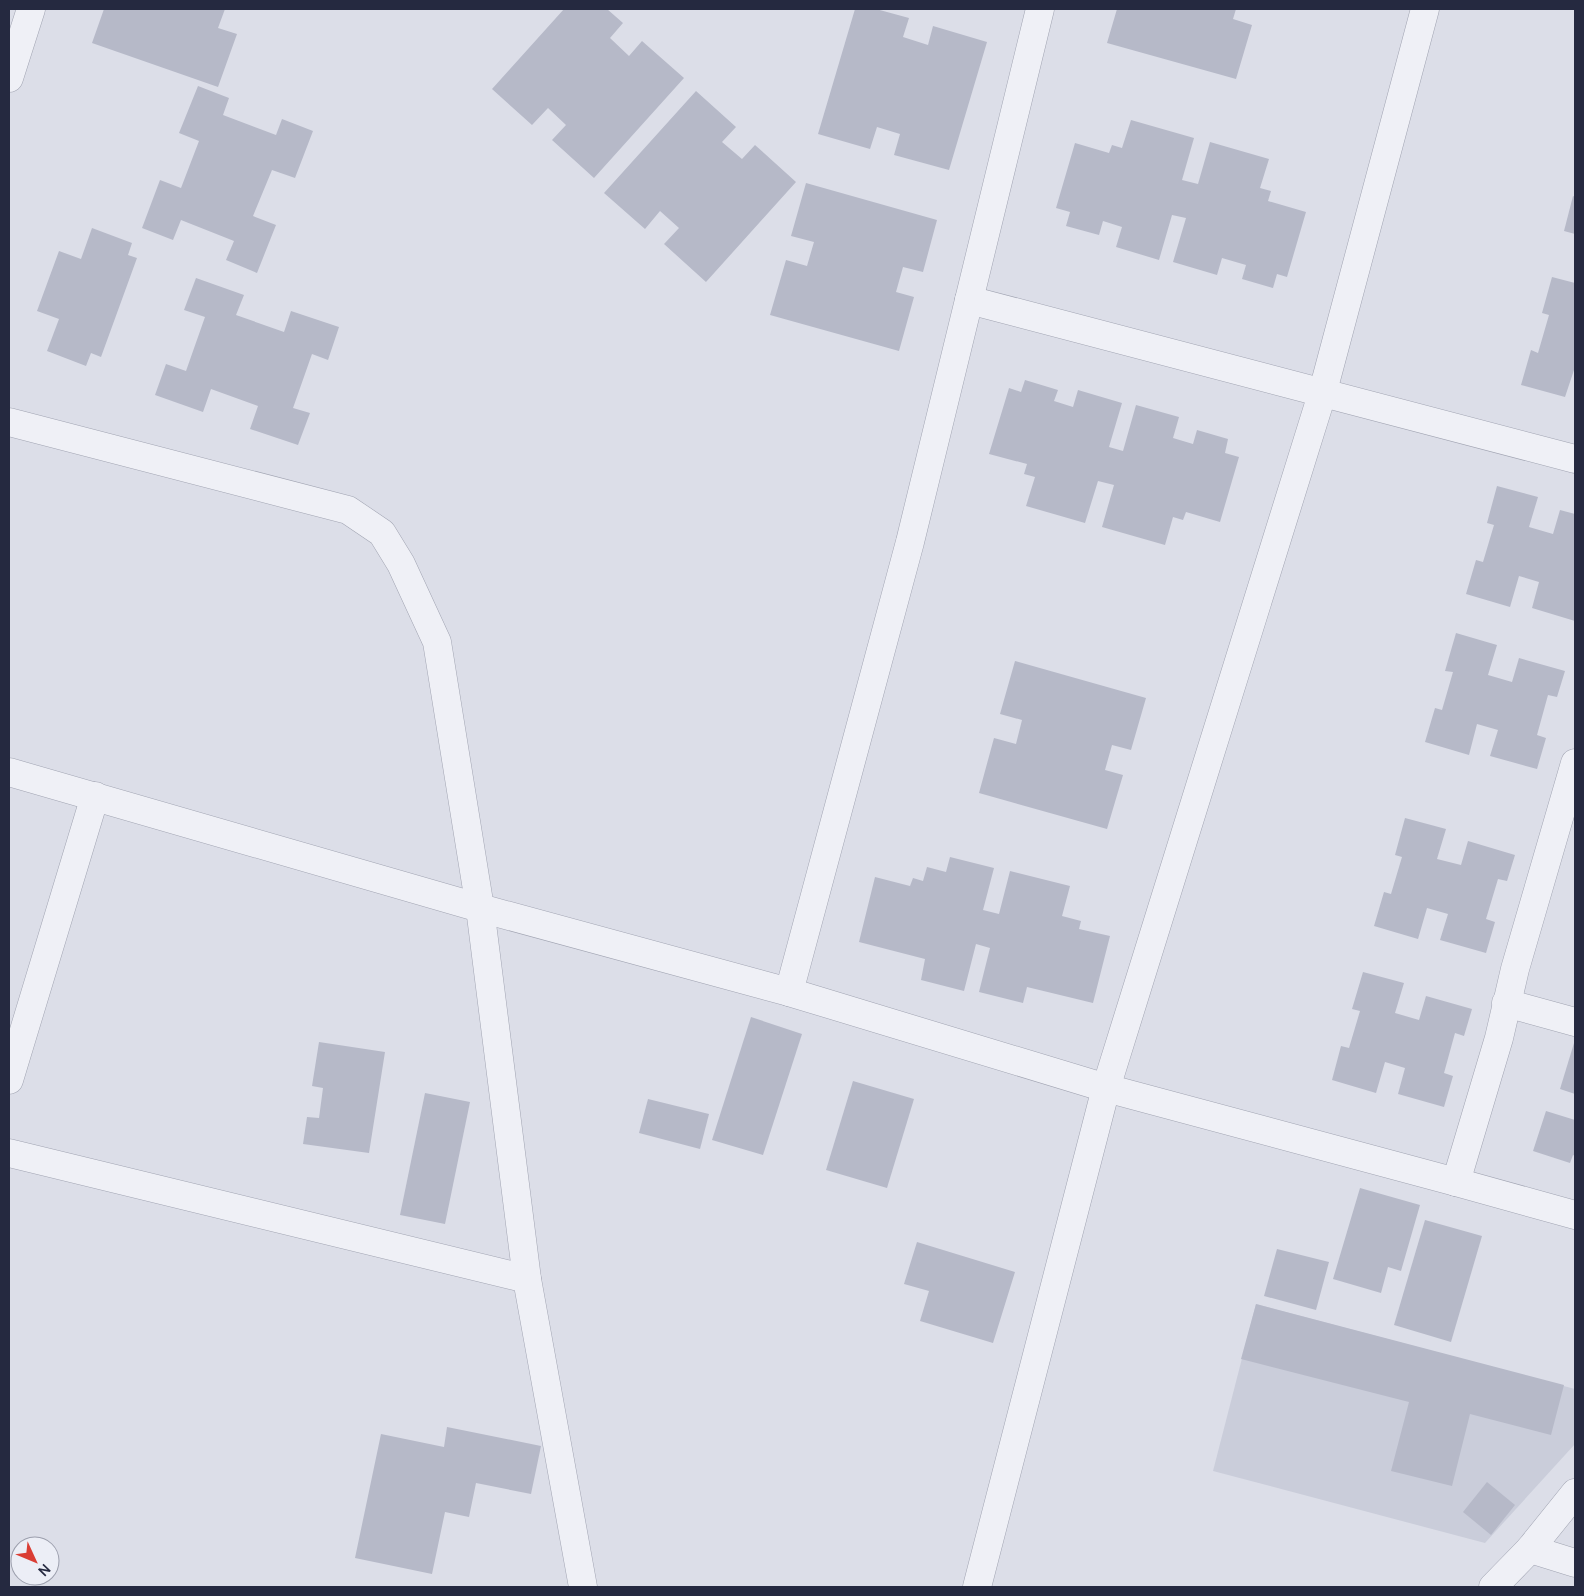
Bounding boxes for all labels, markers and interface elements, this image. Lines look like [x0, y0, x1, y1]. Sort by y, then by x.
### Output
north arrow [10, 1536, 60, 1586]
text: N [34, 1560, 55, 1581]

